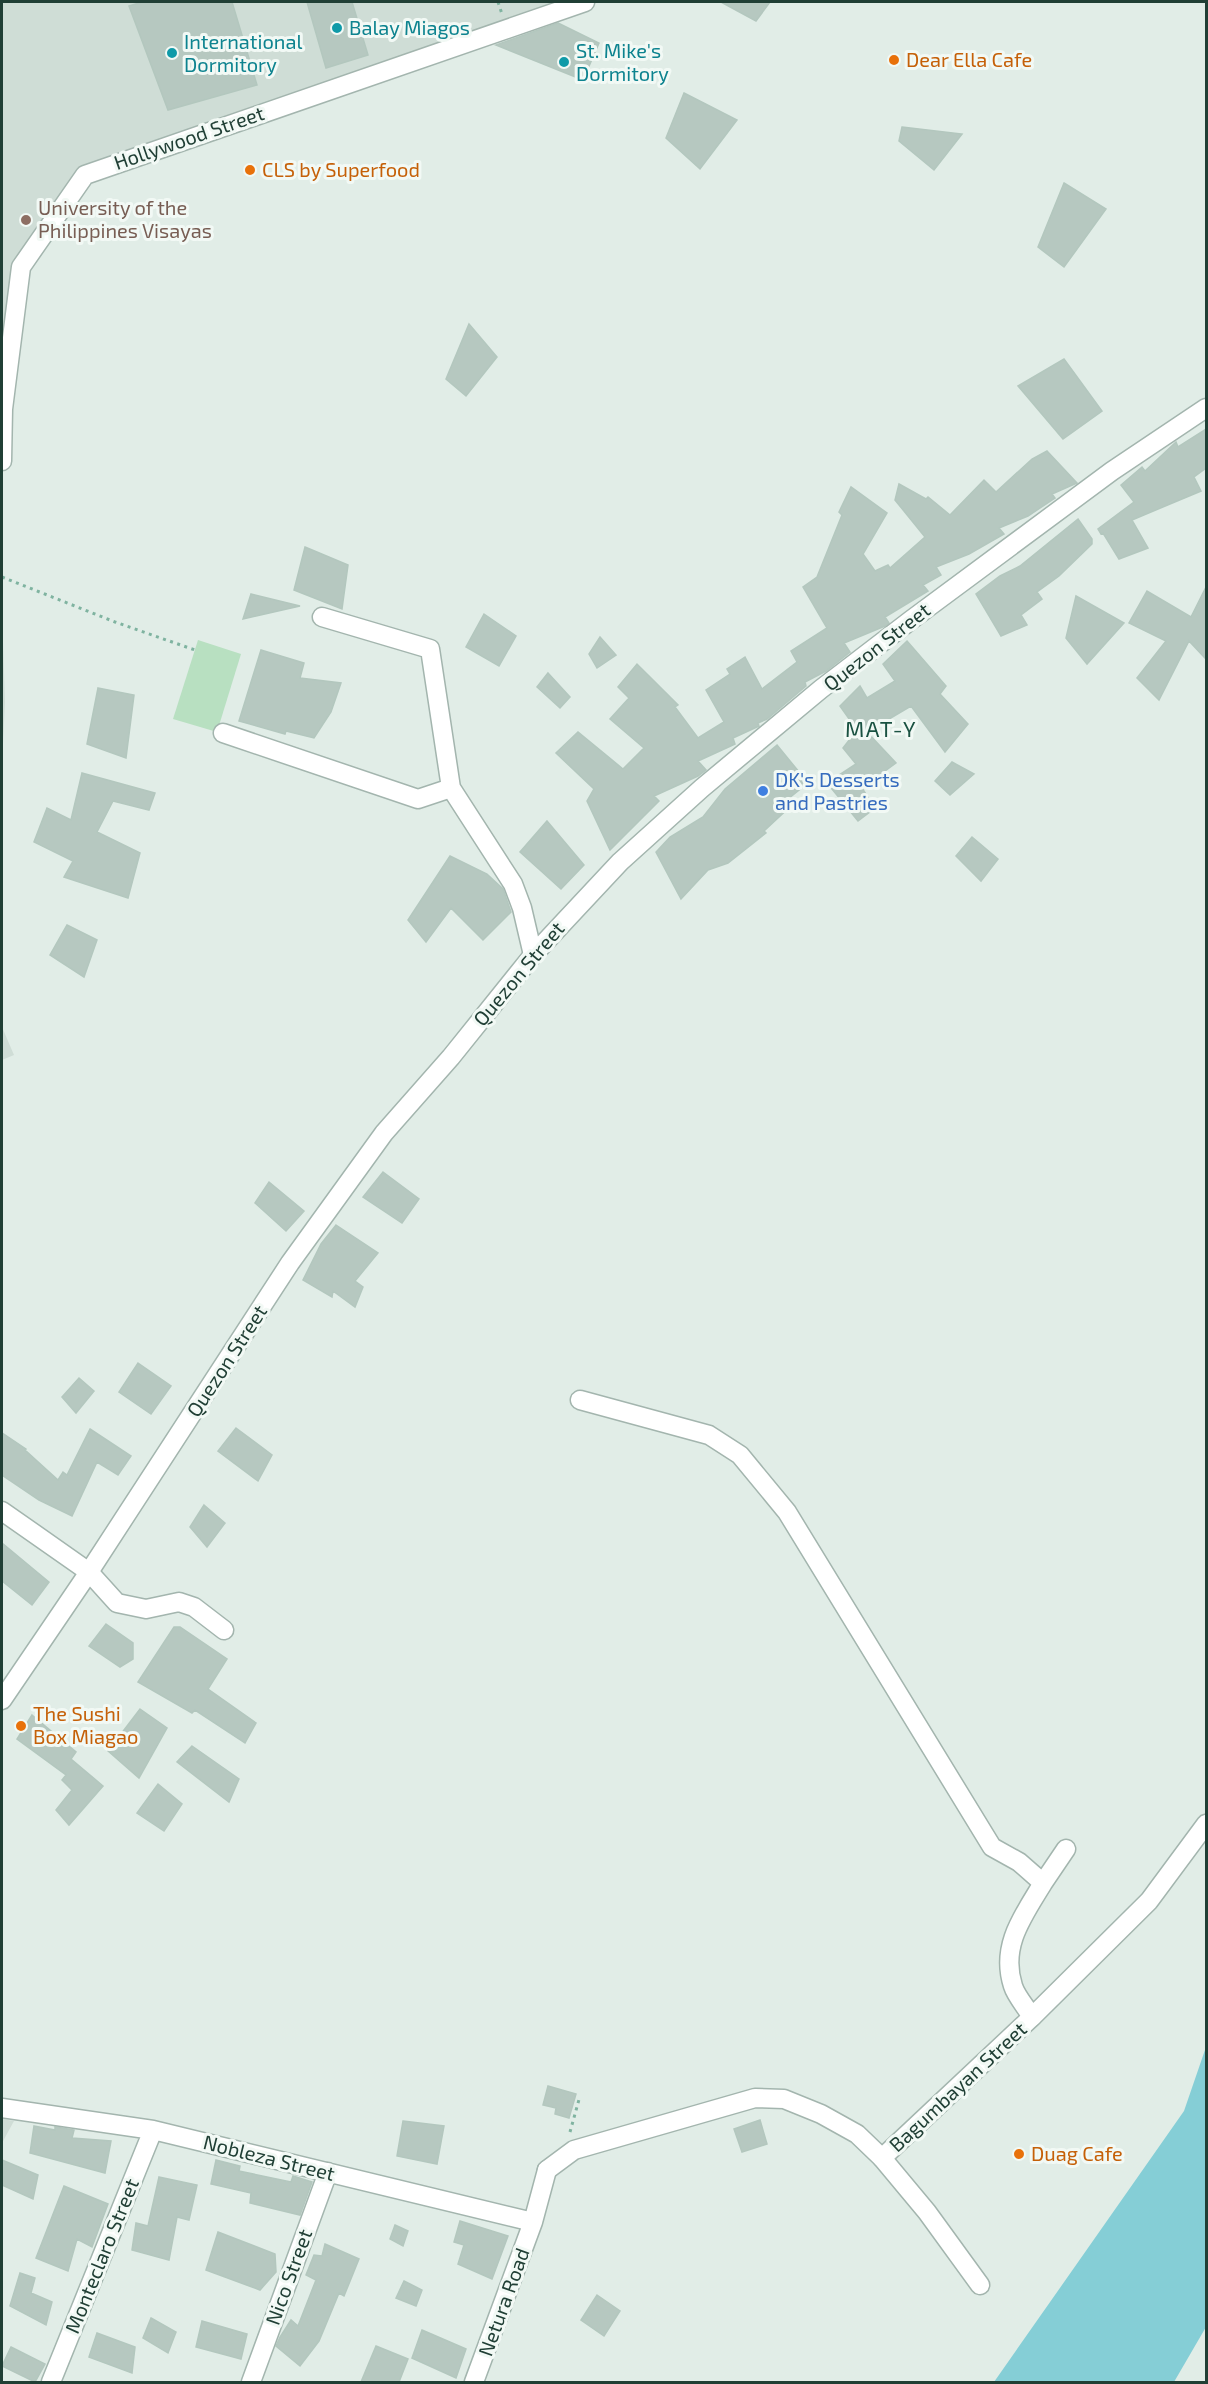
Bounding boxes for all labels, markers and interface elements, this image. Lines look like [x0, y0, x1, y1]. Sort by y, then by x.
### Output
place label: Balay Miagos [349, 15, 470, 39]
marker: Balay Miagos [330, 21, 344, 35]
place label: International Dormitory [184, 29, 302, 76]
place label: St. Mike's Dormitory [576, 38, 669, 85]
marker: International Dormitory [165, 46, 179, 60]
place label: Dear Ella Cafe [906, 47, 1032, 71]
marker: Dear Ella Cafe [887, 53, 901, 67]
marker: St. Mike's Dormitory [557, 55, 571, 69]
street label: Hollywood Street [110, 100, 267, 174]
place label: CLS by Superfood [262, 157, 420, 181]
marker: CLS by Superfood [243, 163, 257, 177]
place label: University of the Philippines Visayas [38, 195, 212, 242]
marker: University of the Philippines Visayas [19, 213, 33, 227]
street label: Quezon Street [818, 597, 935, 695]
district label: MAT-Y [845, 715, 917, 741]
place label: DK's Desserts and Pastries [775, 767, 900, 814]
marker: DK's Desserts and Pastries [756, 784, 770, 798]
street label: Quezon Street [468, 916, 569, 1030]
street label: Quezon Street [181, 1300, 271, 1421]
place label: The Sushi Box Miagao [33, 1701, 138, 1748]
marker: The Sushi Box Miagao [14, 1719, 28, 1733]
street label: Bagumbayan Street [884, 2016, 1031, 2156]
street label: Nobleza Street [201, 2129, 338, 2185]
place label: Duag Cafe [1031, 2141, 1123, 2165]
marker: Duag Cafe [1012, 2147, 1026, 2161]
street label: Monteclaro Street [59, 2174, 143, 2336]
street label: Nico Street [260, 2225, 317, 2328]
street label: Netura Road [472, 2244, 534, 2359]

